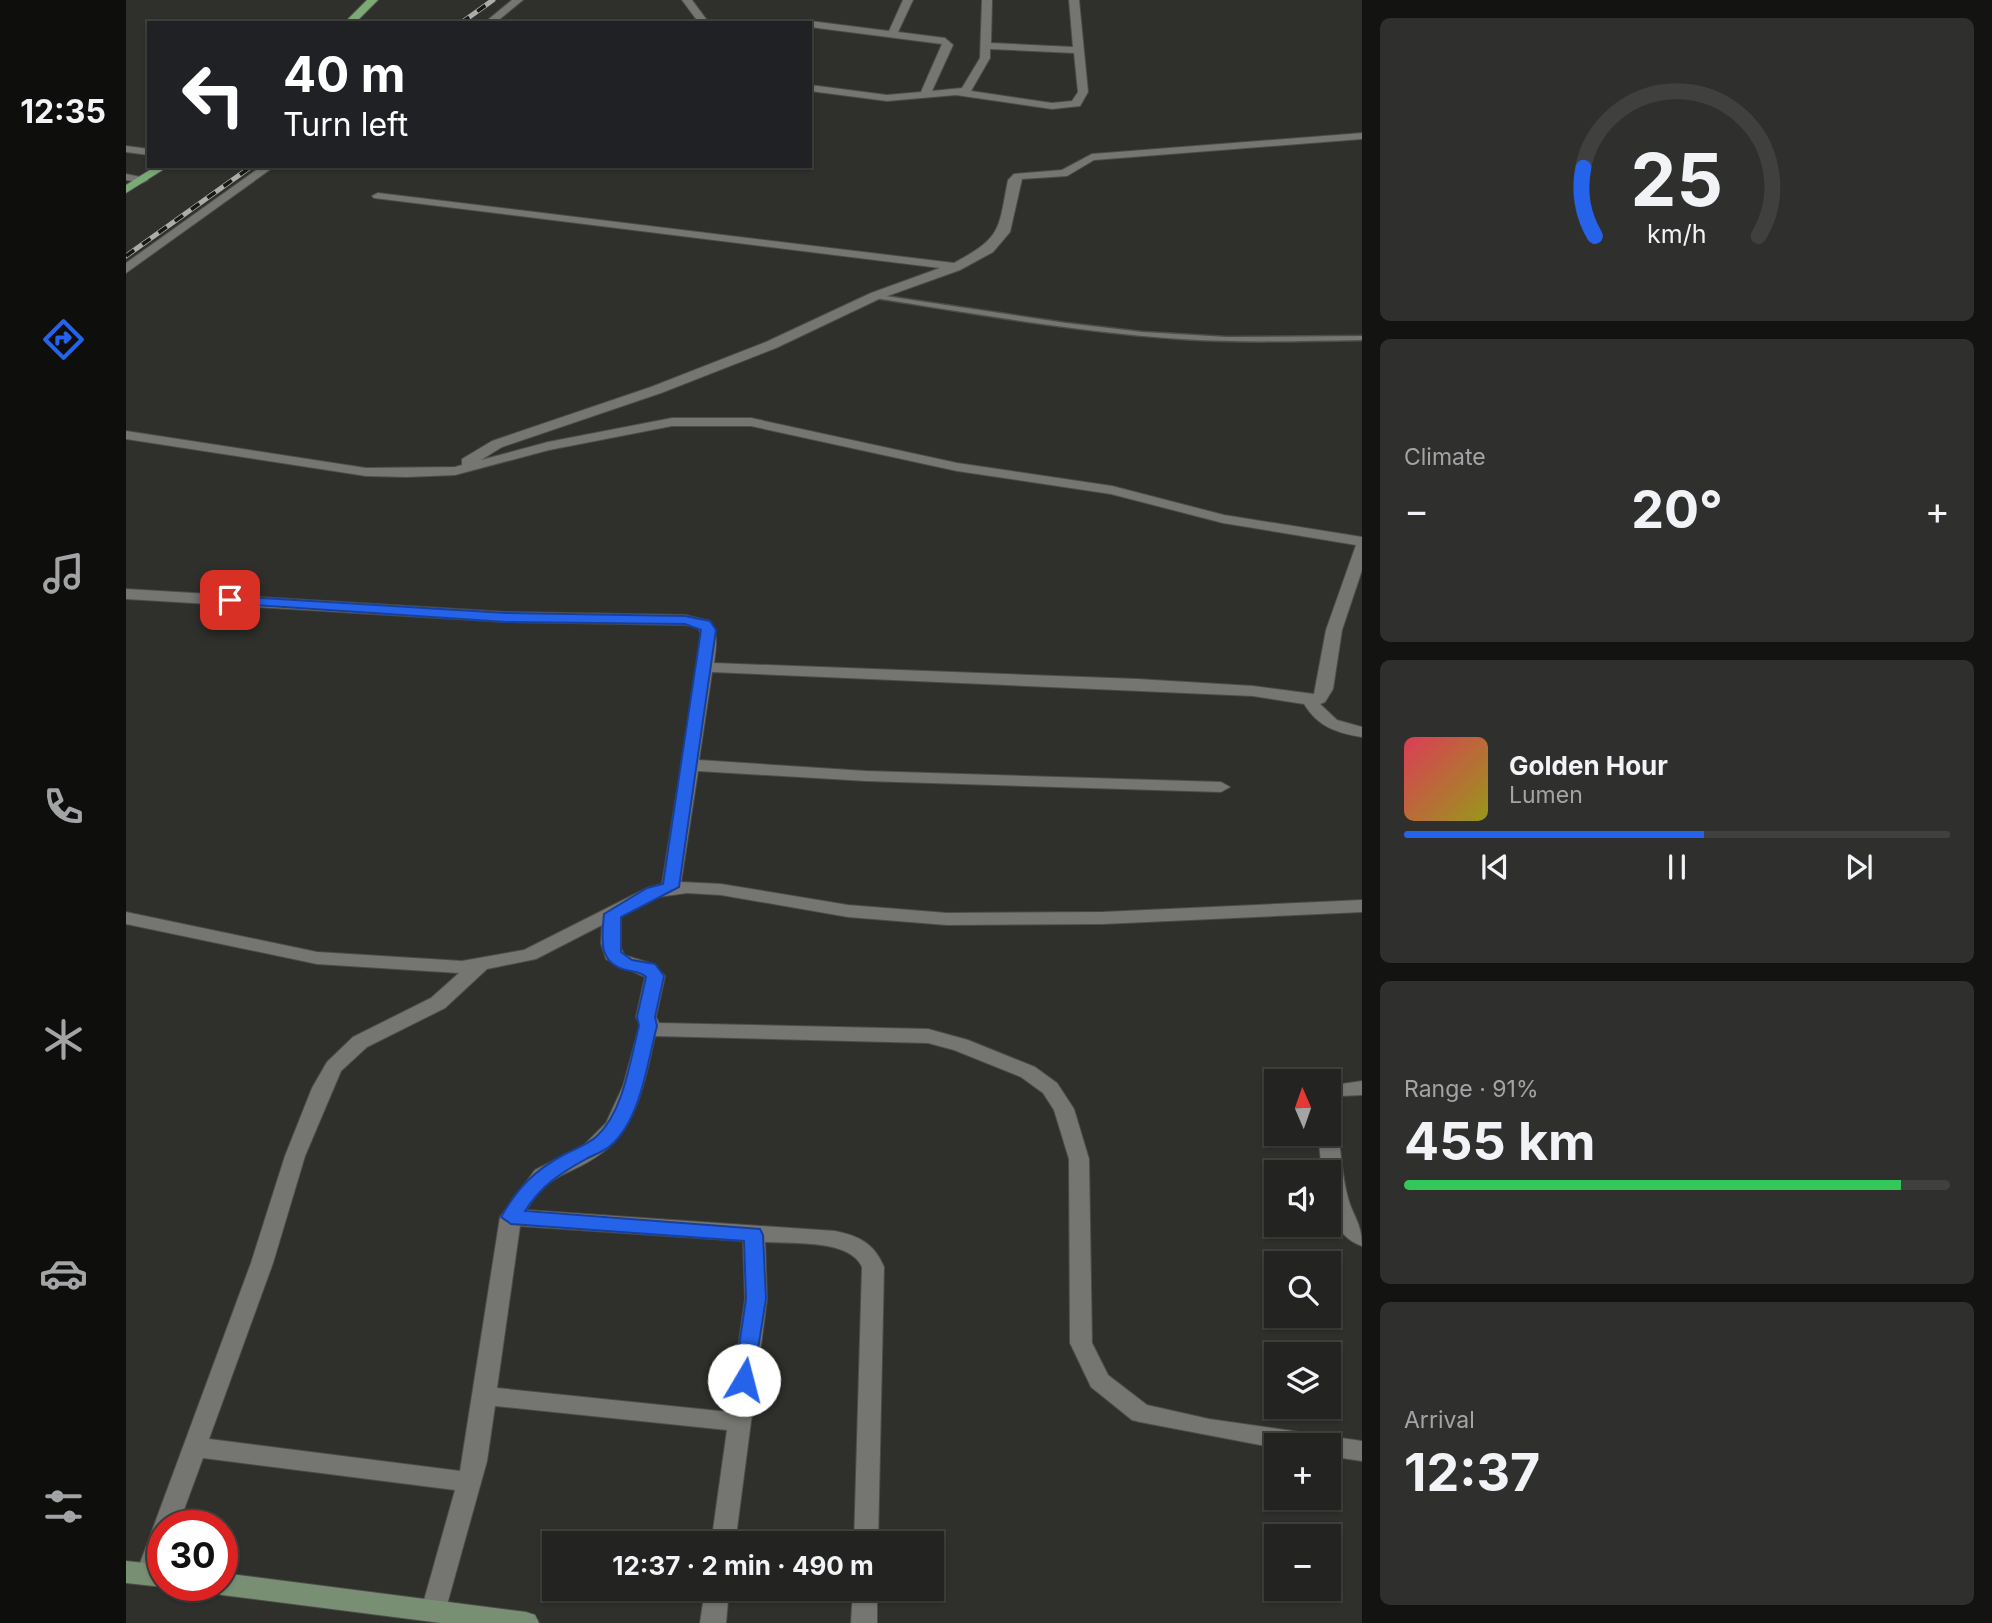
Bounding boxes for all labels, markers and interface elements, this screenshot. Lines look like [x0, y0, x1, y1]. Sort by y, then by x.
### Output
text: 40 m [283, 45, 406, 104]
icon: left [168, 49, 259, 140]
text: 12:35 [20, 92, 106, 131]
text: Turn left [283, 105, 408, 144]
text: 25 [1631, 135, 1723, 224]
text: km/h [1647, 218, 1707, 248]
icon: directions [39, 315, 88, 364]
text: Climate [1404, 443, 1486, 471]
text: 20° [1631, 478, 1723, 541]
text: − [1404, 487, 1429, 533]
text: + [1925, 487, 1950, 533]
icon: music [39, 549, 88, 598]
pin [200, 570, 260, 630]
icon: arrive [211, 581, 249, 619]
text: Golden Hour [1509, 750, 1668, 781]
text: Lumen [1509, 781, 1583, 809]
icon: phone [39, 782, 88, 831]
icon: previous [1476, 848, 1514, 886]
icon: pause [1658, 848, 1696, 886]
icon: next [1840, 848, 1878, 886]
icon: climate [39, 1015, 88, 1064]
north arrow [1264, 1069, 1340, 1146]
map controls [1264, 1069, 1341, 1601]
text: Range · 91% [1404, 1075, 1538, 1103]
text: 455 km [1404, 1110, 1596, 1173]
button: sound [1264, 1160, 1341, 1237]
icon: car [39, 1249, 88, 1298]
button: search [1264, 1251, 1341, 1328]
button: layers [1264, 1342, 1341, 1419]
position arrow [707, 1343, 781, 1417]
text: Arrival [1404, 1406, 1475, 1434]
button: + [1264, 1433, 1341, 1510]
text: 12:37 [1404, 1441, 1540, 1504]
icon: filters [39, 1482, 88, 1531]
speed limit sign: 30 [147, 1510, 238, 1601]
button: − [1264, 1524, 1341, 1601]
text: 12:37 · 2 min · 490 m [612, 1550, 874, 1581]

